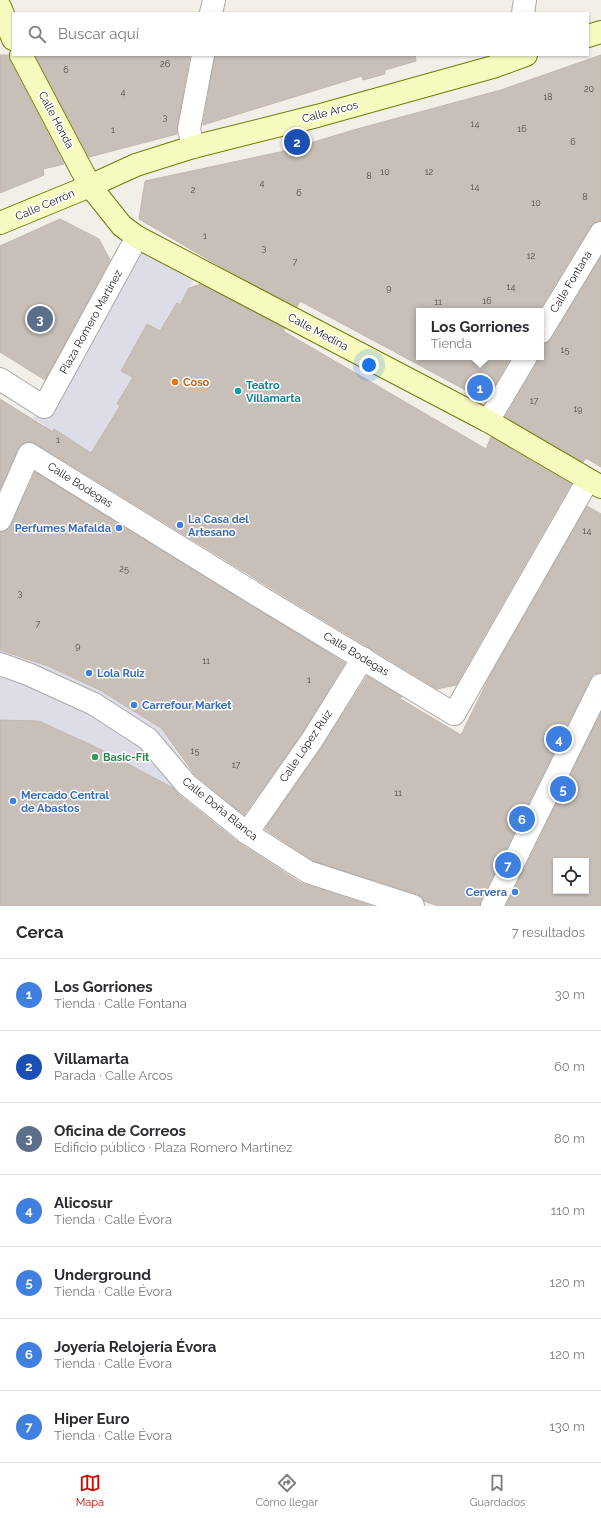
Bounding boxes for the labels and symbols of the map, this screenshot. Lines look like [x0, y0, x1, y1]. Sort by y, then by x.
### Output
house number: 26 [160, 59, 171, 69]
house number: 6 [63, 65, 69, 75]
house number: 20 [584, 84, 595, 94]
house number: 4 [121, 87, 126, 97]
street label: Calle Honda [36, 89, 76, 151]
house number: 18 [543, 92, 553, 102]
street label: Calle Arcos [301, 98, 359, 126]
house number: 3 [163, 112, 168, 122]
house number: 14 [471, 119, 479, 129]
house number: 16 [517, 124, 527, 134]
house number: 1 [111, 125, 115, 135]
pin: 2 [284, 127, 310, 157]
house number: 6 [570, 137, 576, 147]
house number: 10 [380, 167, 390, 177]
house number: 12 [425, 167, 434, 177]
house number: 8 [366, 171, 372, 181]
house number: 4 [260, 178, 265, 188]
house number: 14 [471, 182, 479, 192]
house number: 2 [191, 185, 196, 195]
street label: Calle Cerrón [13, 187, 77, 223]
house number: 6 [296, 188, 302, 198]
house number: 8 [582, 192, 588, 202]
house number: 10 [531, 198, 541, 208]
house number: 1 [203, 231, 207, 241]
house number: 3 [262, 243, 267, 253]
street label: Calle Fontana [547, 249, 595, 315]
house number: 12 [527, 251, 536, 261]
house number: 7 [293, 257, 298, 267]
street label: Plaza Romero Martínez [57, 267, 125, 376]
house number: 14 [507, 282, 515, 292]
house number: 9 [386, 283, 392, 293]
house number: 16 [482, 296, 492, 306]
house number: 11 [434, 297, 442, 307]
pin: 3 [27, 304, 53, 334]
street label: Calle Medina [286, 311, 350, 353]
house number: 15 [561, 345, 569, 355]
your location [359, 355, 379, 375]
pin: 1 [467, 373, 493, 403]
place label: Coso [183, 376, 210, 389]
marker: Coso [170, 377, 180, 387]
place label: Teatro Villamarta [246, 379, 301, 405]
marker: Teatro Villamarta [233, 386, 243, 396]
house number: 17 [530, 396, 538, 406]
house number: 19 [573, 404, 583, 414]
house number: 1 [56, 435, 60, 445]
street label: Calle Bodegas [45, 460, 115, 510]
place label: La Casa del Artesano [188, 513, 249, 539]
marker: La Casa del Artesano [175, 520, 185, 530]
place label: Perfumes Mafalda [15, 522, 111, 535]
marker: Perfumes Mafalda [114, 523, 124, 533]
house number: 14 [583, 526, 591, 536]
house number: 25 [119, 564, 129, 574]
house number: 3 [18, 588, 23, 598]
house number: 7 [36, 619, 41, 629]
street label: Calle Bodegas [321, 629, 391, 679]
house number: 9 [75, 641, 81, 651]
house number: 11 [202, 656, 210, 666]
place label: Lola Ruiz [97, 667, 145, 680]
marker: Lola Ruiz [84, 668, 94, 678]
house number: 1 [307, 675, 311, 685]
place label: Carrefour Market [142, 699, 232, 712]
marker: Carrefour Market [129, 700, 139, 710]
street label: Calle López Ruiz [277, 707, 335, 785]
pin: 4 [546, 724, 572, 754]
house number: 15 [191, 746, 199, 756]
place label: Basic-Fit [103, 751, 150, 764]
marker: Basic-Fit [90, 752, 100, 762]
house number: 17 [232, 760, 240, 770]
pin: 5 [550, 774, 576, 804]
street label: Calle Doña Blanca [180, 775, 260, 843]
house number: 11 [394, 788, 402, 798]
place label: Mercado Central de Abastos [21, 789, 110, 815]
marker: Mercado Central de Abastos [8, 796, 18, 806]
pin: 6 [509, 804, 535, 834]
pin: 7 [495, 850, 521, 880]
place label: Cervera [466, 886, 507, 899]
marker: Cervera [510, 887, 520, 897]

